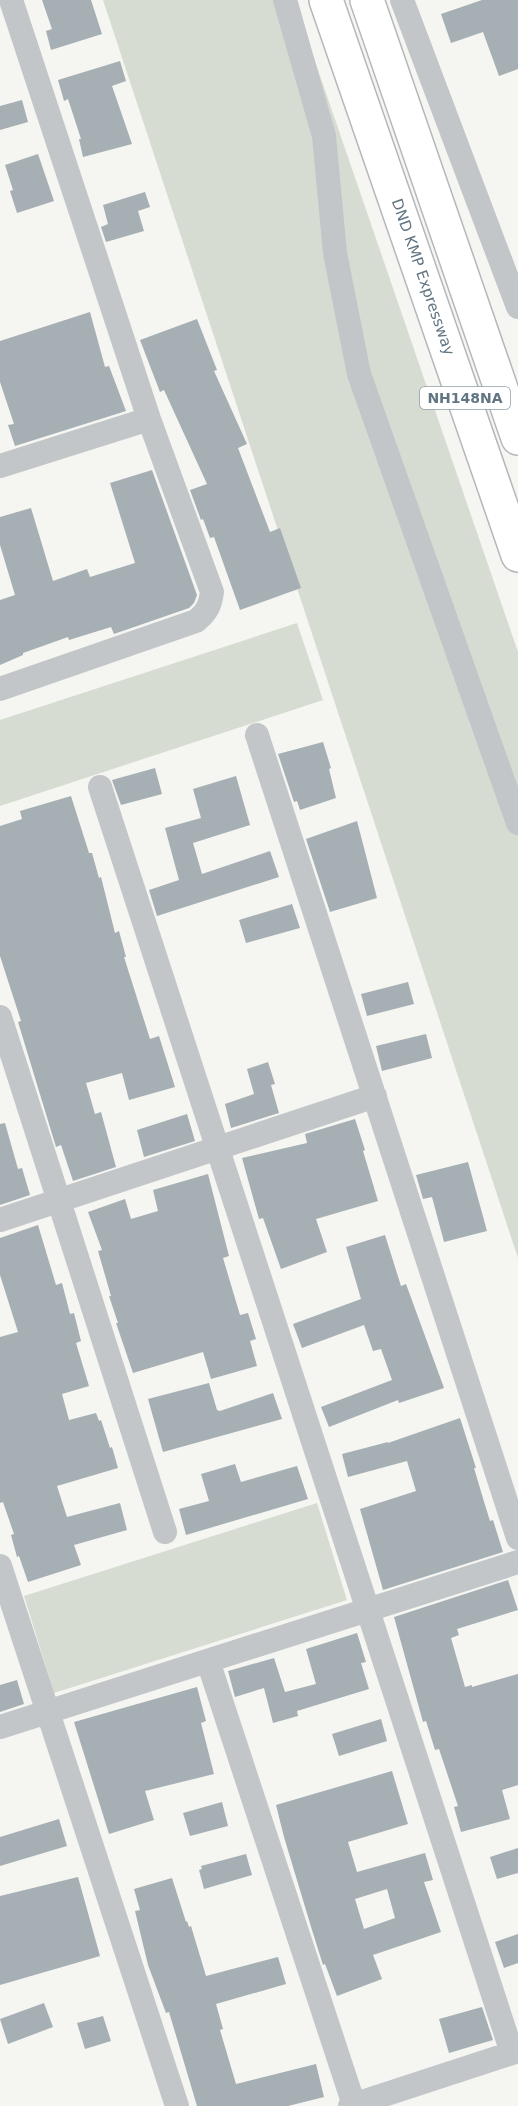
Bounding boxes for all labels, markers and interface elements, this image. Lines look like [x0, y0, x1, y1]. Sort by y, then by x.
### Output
street label: DND KMP Expressway [388, 196, 458, 358]
road number: NH148NA [420, 387, 510, 409]

